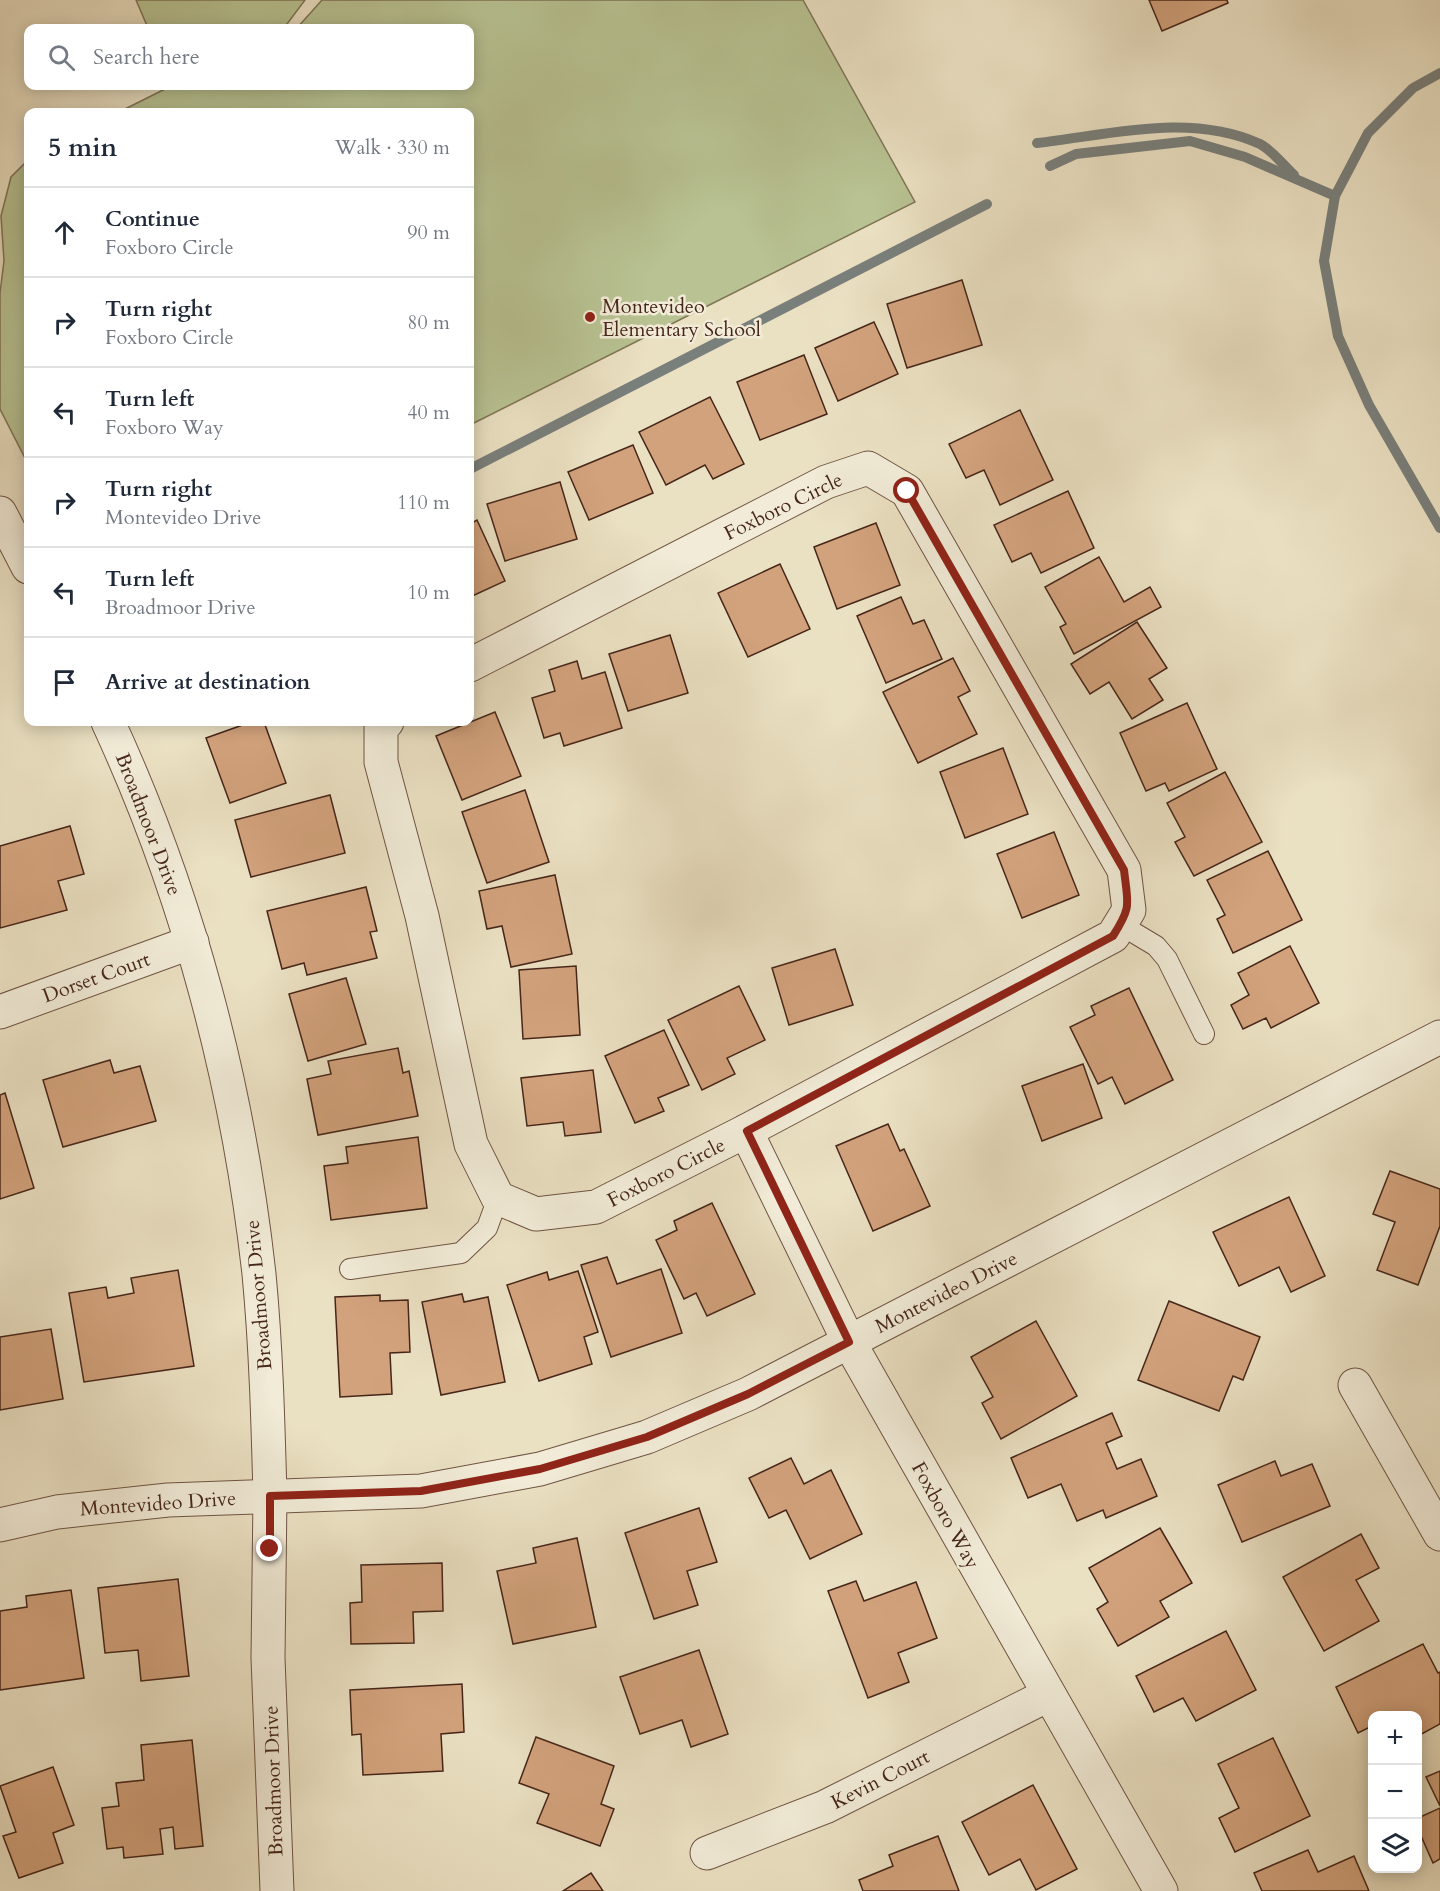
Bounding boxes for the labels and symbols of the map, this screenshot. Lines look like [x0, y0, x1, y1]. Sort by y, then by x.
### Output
place label: Montevideo Elementary School [602, 293, 761, 343]
marker: Montevideo Elementary School [583, 310, 597, 324]
street label: Foxboro Circle [719, 466, 847, 547]
route start [893, 477, 919, 503]
street label: Broadmoor Drive [109, 749, 188, 899]
street label: Dorset Court [39, 945, 154, 1009]
street label: Foxboro Circle [603, 1131, 730, 1214]
street label: Broadmoor Drive [238, 1219, 279, 1371]
street label: Montevideo Drive [870, 1245, 1022, 1340]
street label: Foxboro Way [905, 1457, 986, 1574]
street label: Montevideo Drive [79, 1485, 237, 1522]
route end [256, 1535, 282, 1561]
street label: Broadmoor Drive [257, 1705, 290, 1857]
street label: Kevin Court [826, 1743, 935, 1816]

